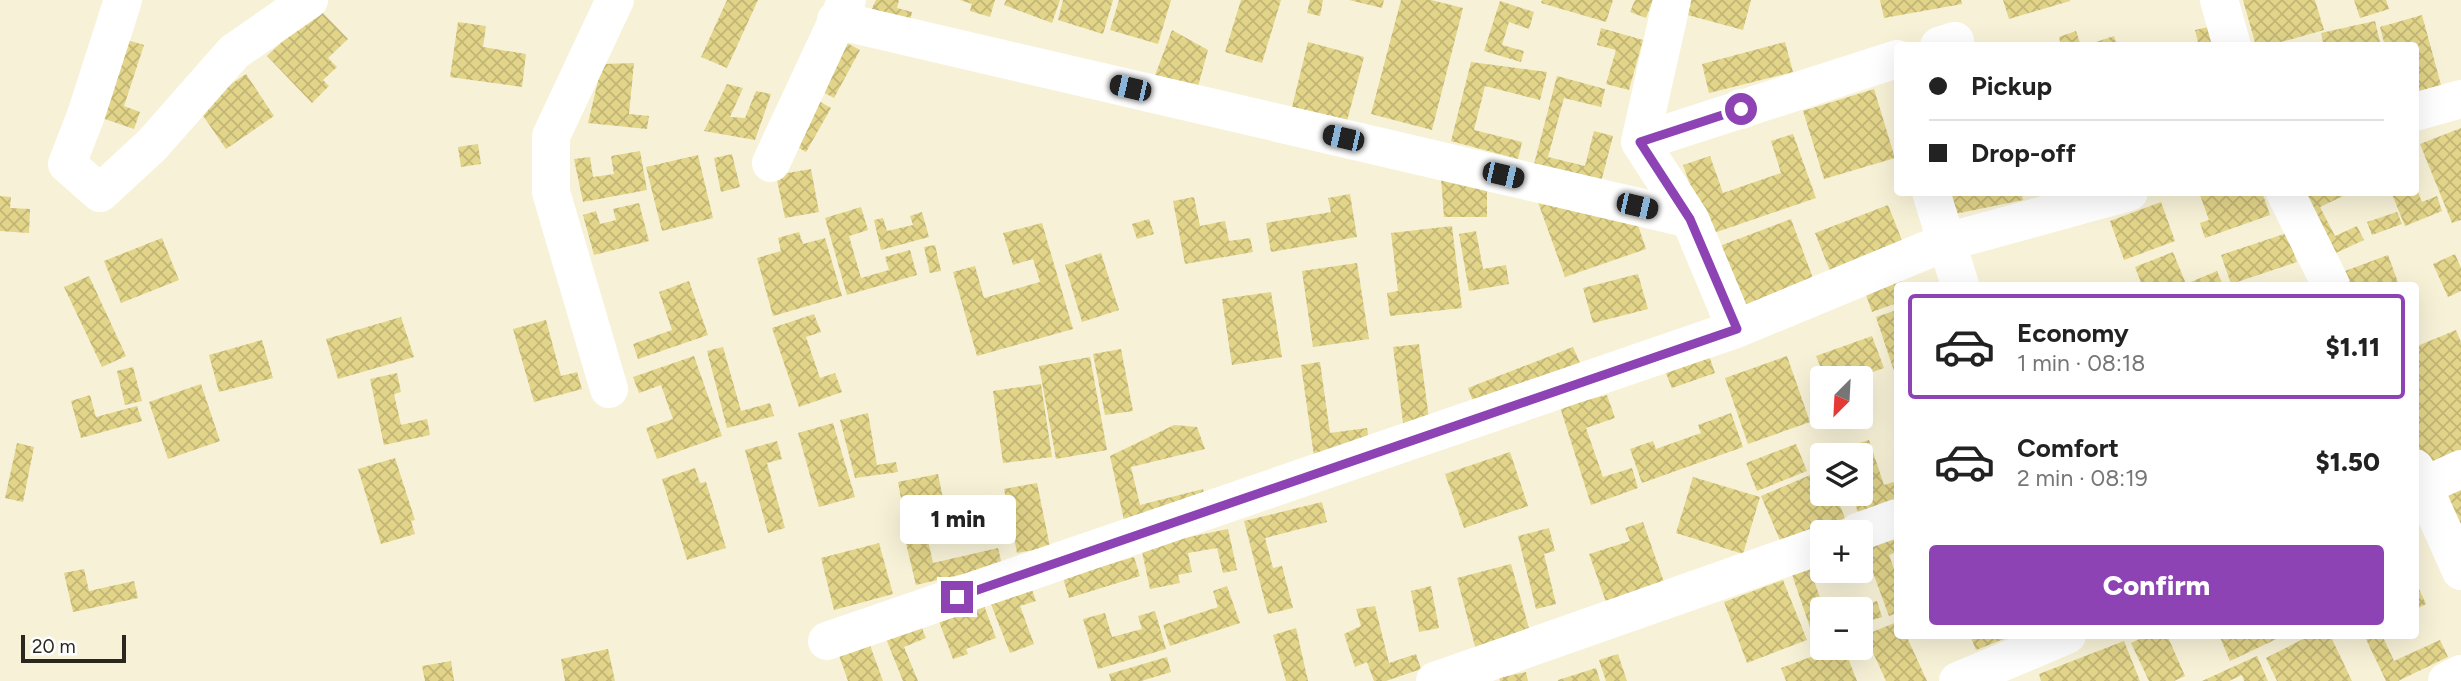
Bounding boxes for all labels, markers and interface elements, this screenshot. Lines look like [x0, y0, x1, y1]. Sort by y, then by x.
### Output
text: Pickup [1971, 70, 2052, 102]
car [1108, 73, 1153, 103]
route start [1725, 93, 1757, 125]
car [1321, 123, 1366, 153]
text: Drop-off [1971, 137, 2076, 169]
car [1481, 160, 1526, 190]
car [1615, 191, 1660, 221]
icon: car [1933, 315, 1996, 378]
text: Economy [2017, 317, 2129, 349]
text: $1.11 [2326, 331, 2380, 363]
text: 1 min · 08:18 [2017, 349, 2145, 377]
north arrow [1810, 366, 1872, 429]
map controls [1810, 366, 1873, 660]
icon: car [1933, 430, 1996, 493]
text: Comfort [2017, 432, 2119, 464]
button: layers [1810, 443, 1873, 506]
text: $1.50 [2316, 446, 2380, 478]
text: 2 min · 08:19 [2017, 464, 2148, 492]
callout: 1 min [899, 496, 1015, 544]
text: 1 min [931, 505, 985, 533]
button: + [1810, 520, 1873, 583]
button: Confirm [1929, 545, 2384, 625]
route end [941, 581, 973, 613]
button: − [1810, 597, 1873, 660]
scale bar [21, 632, 126, 664]
text: 20 m [32, 635, 76, 658]

